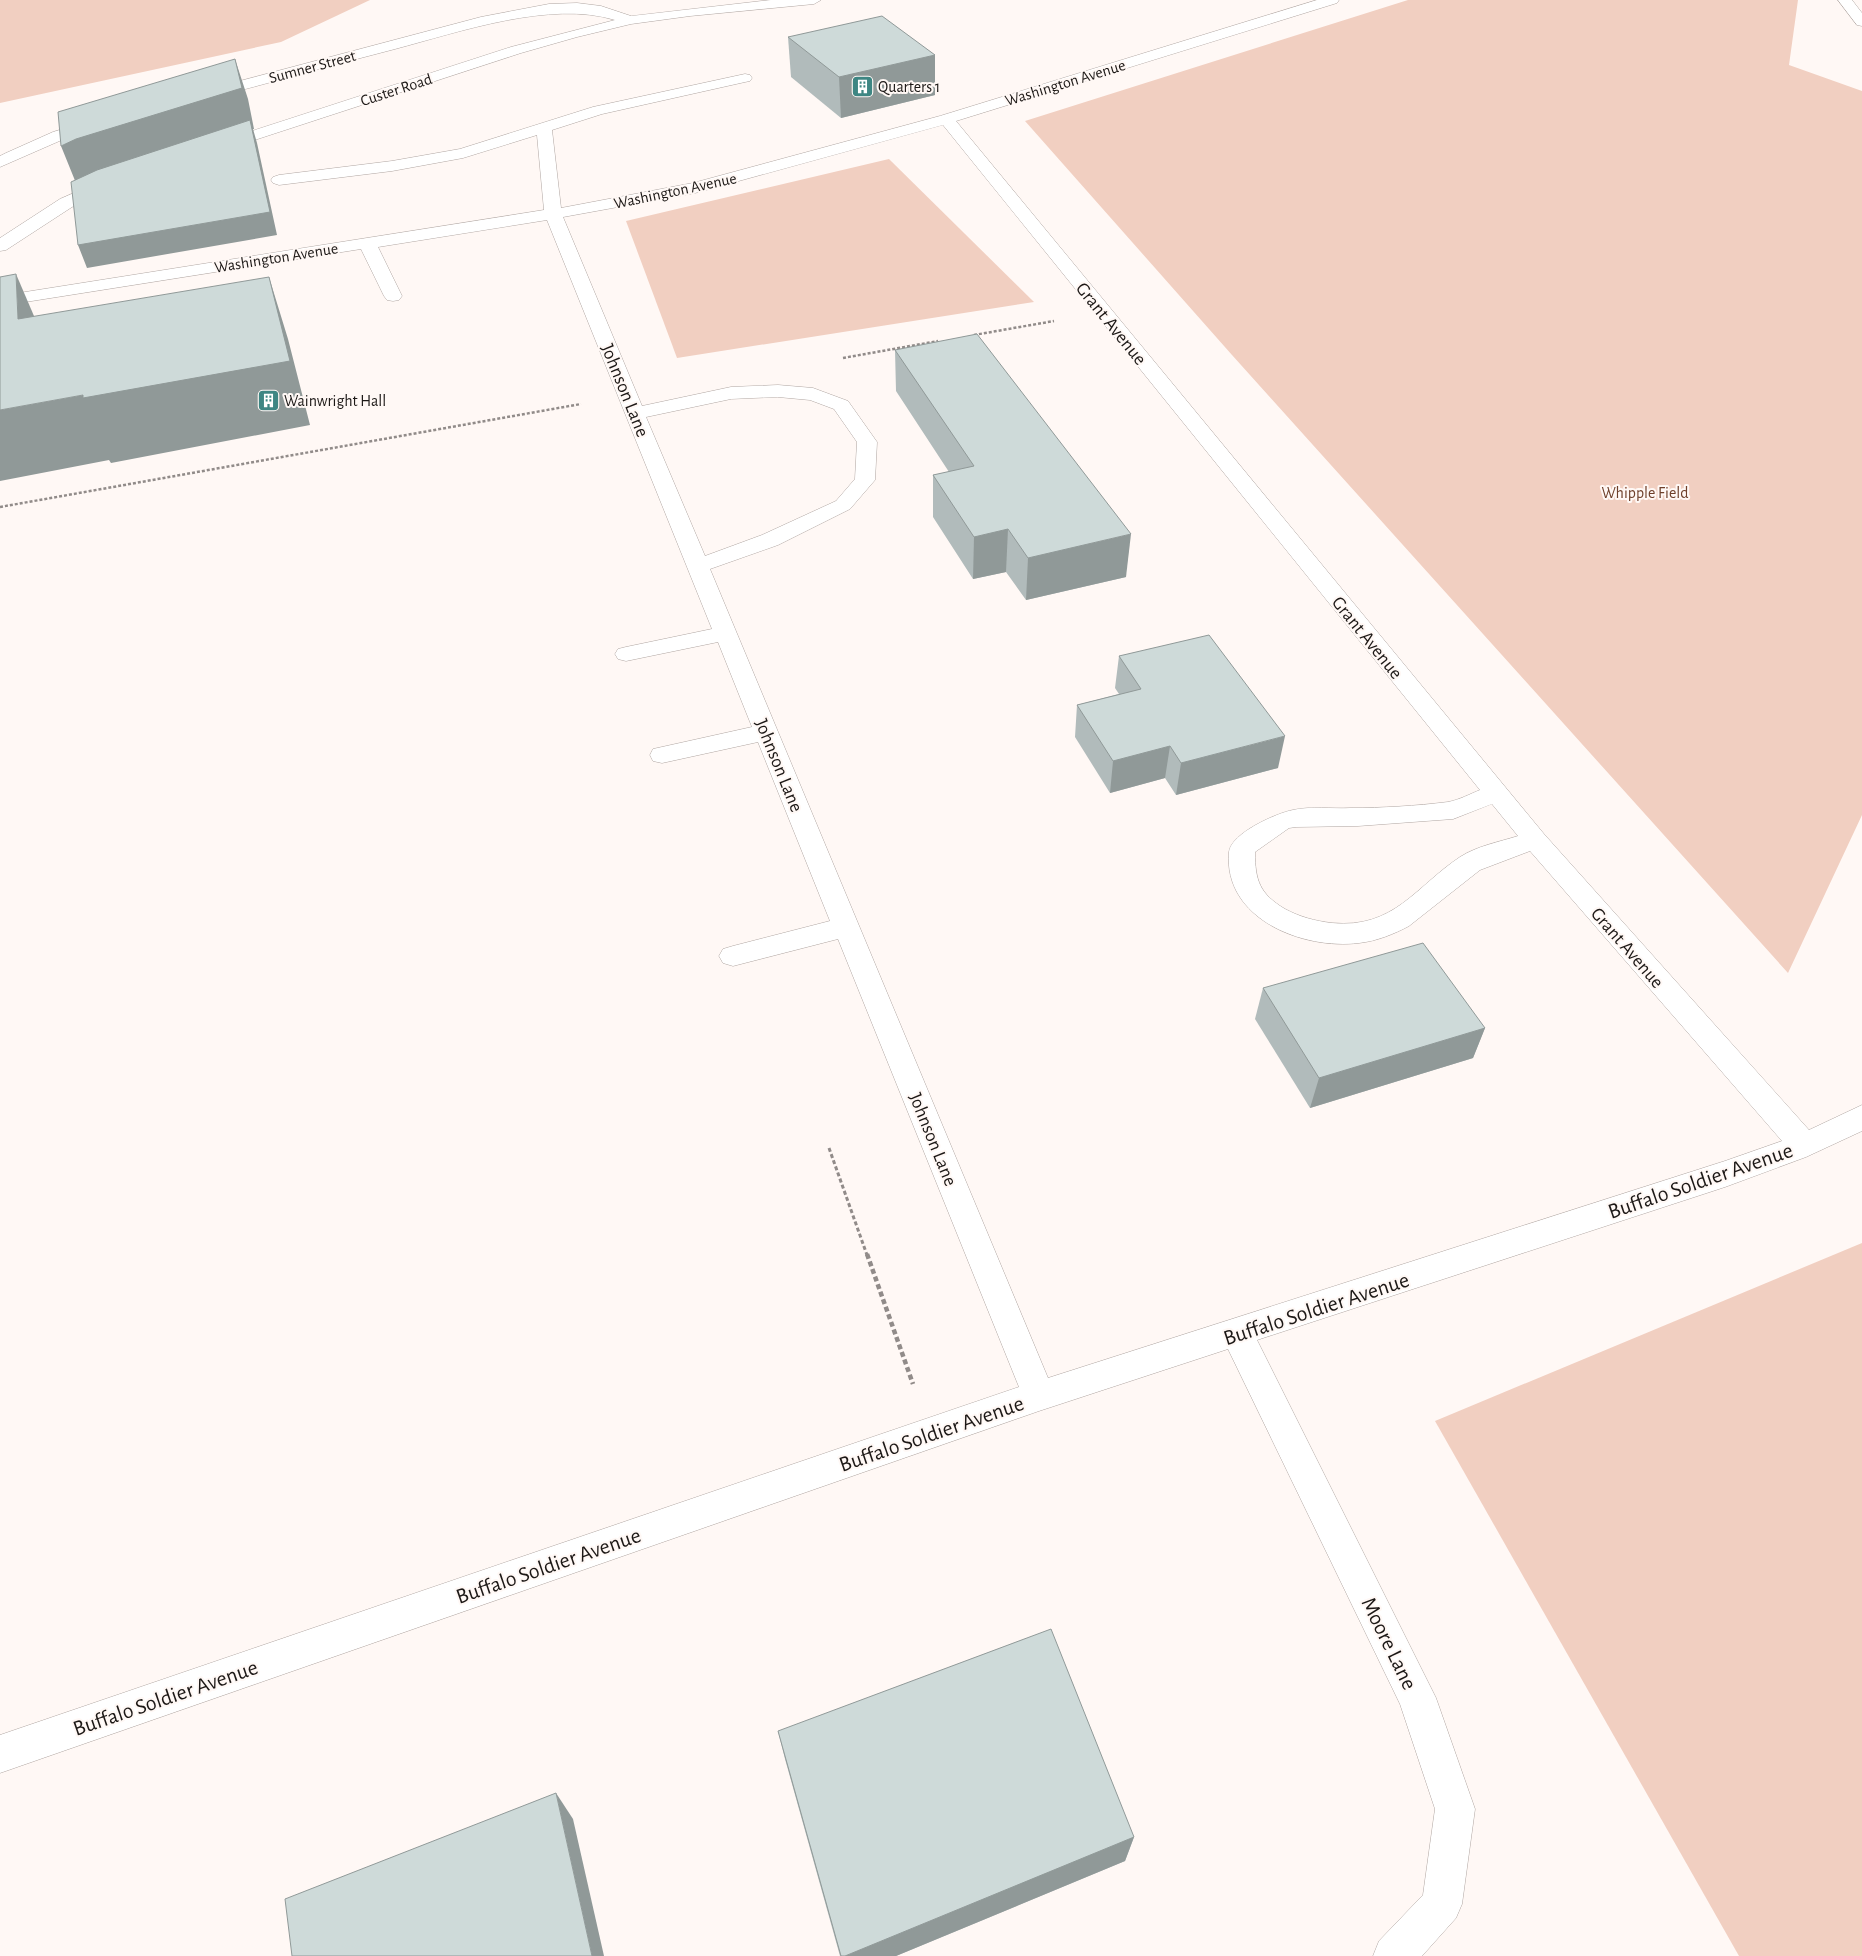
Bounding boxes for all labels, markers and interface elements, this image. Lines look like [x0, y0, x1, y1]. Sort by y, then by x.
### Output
street label: Sumner Street [267, 48, 357, 86]
street label: Washington Avenue [1003, 57, 1127, 109]
street label: Custer Road [359, 71, 434, 109]
building icon: Quarters 1 [850, 74, 874, 98]
place label: Quarters 1 [878, 79, 940, 96]
street label: Washington Avenue [612, 170, 738, 212]
street label: Washington Avenue [213, 240, 339, 276]
street label: Grant Avenue [1072, 279, 1150, 369]
street label: Johnson Lane [597, 341, 652, 440]
building icon: Wainwright Hall [256, 388, 280, 412]
place label: Wainwright Hall [284, 393, 386, 409]
park label: Whipple Field [1601, 485, 1689, 501]
street label: Grant Avenue [1328, 593, 1406, 683]
street label: Johnson Lane [751, 716, 806, 815]
street label: Grant Avenue [1587, 904, 1667, 992]
street label: Johnson Lane [905, 1090, 960, 1189]
street label: Buffalo Soldier Avenue [1605, 1139, 1796, 1223]
street label: Buffalo Soldier Avenue [1221, 1269, 1412, 1349]
street label: Buffalo Soldier Avenue [836, 1392, 1027, 1476]
street label: Buffalo Soldier Avenue [453, 1524, 644, 1608]
street label: Moore Lane [1357, 1594, 1421, 1693]
street label: Buffalo Soldier Avenue [70, 1656, 261, 1740]

